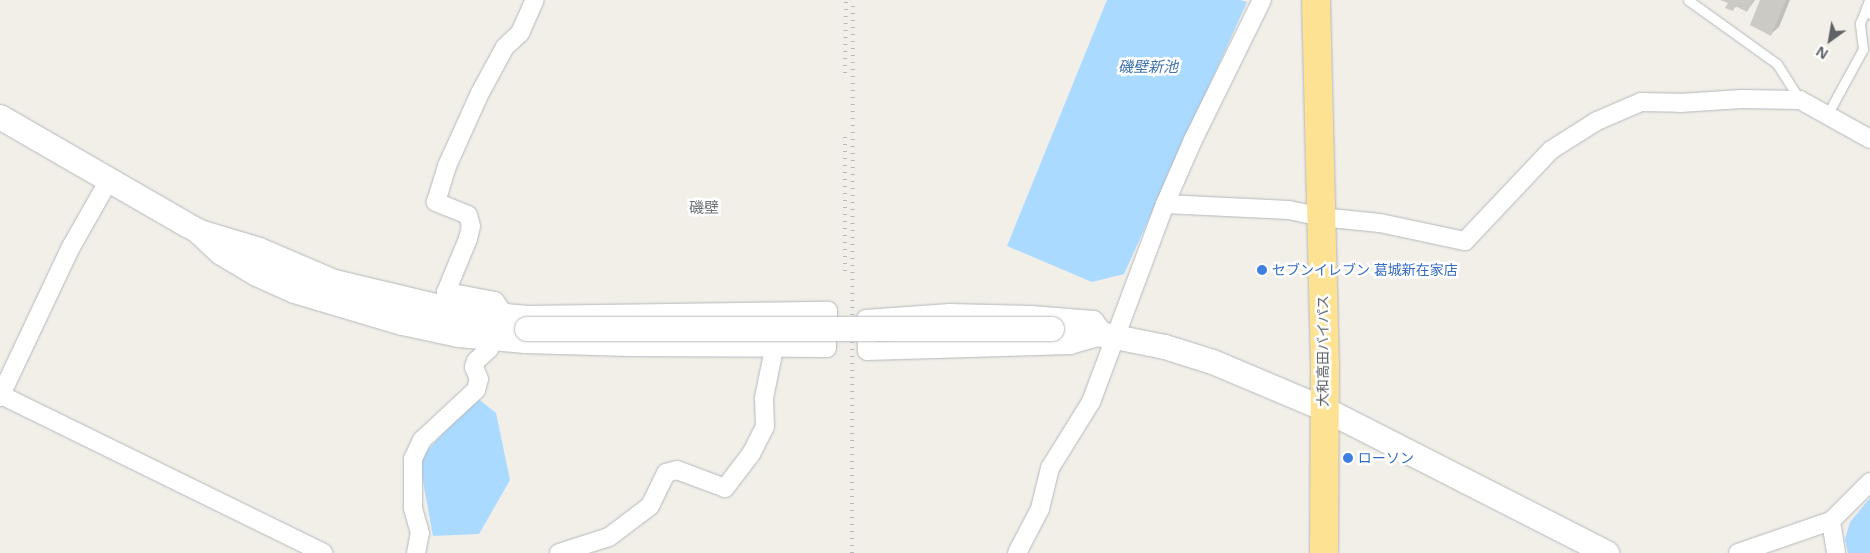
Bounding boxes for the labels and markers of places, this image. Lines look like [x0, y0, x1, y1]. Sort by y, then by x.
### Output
place label: セブンイレブン 葛城新在家店 [1272, 262, 1458, 278]
marker: セブンイレブン 葛城新在家店 [1256, 264, 1268, 276]
place label: ローソン [1358, 450, 1414, 466]
marker: ローソン [1342, 452, 1354, 464]

